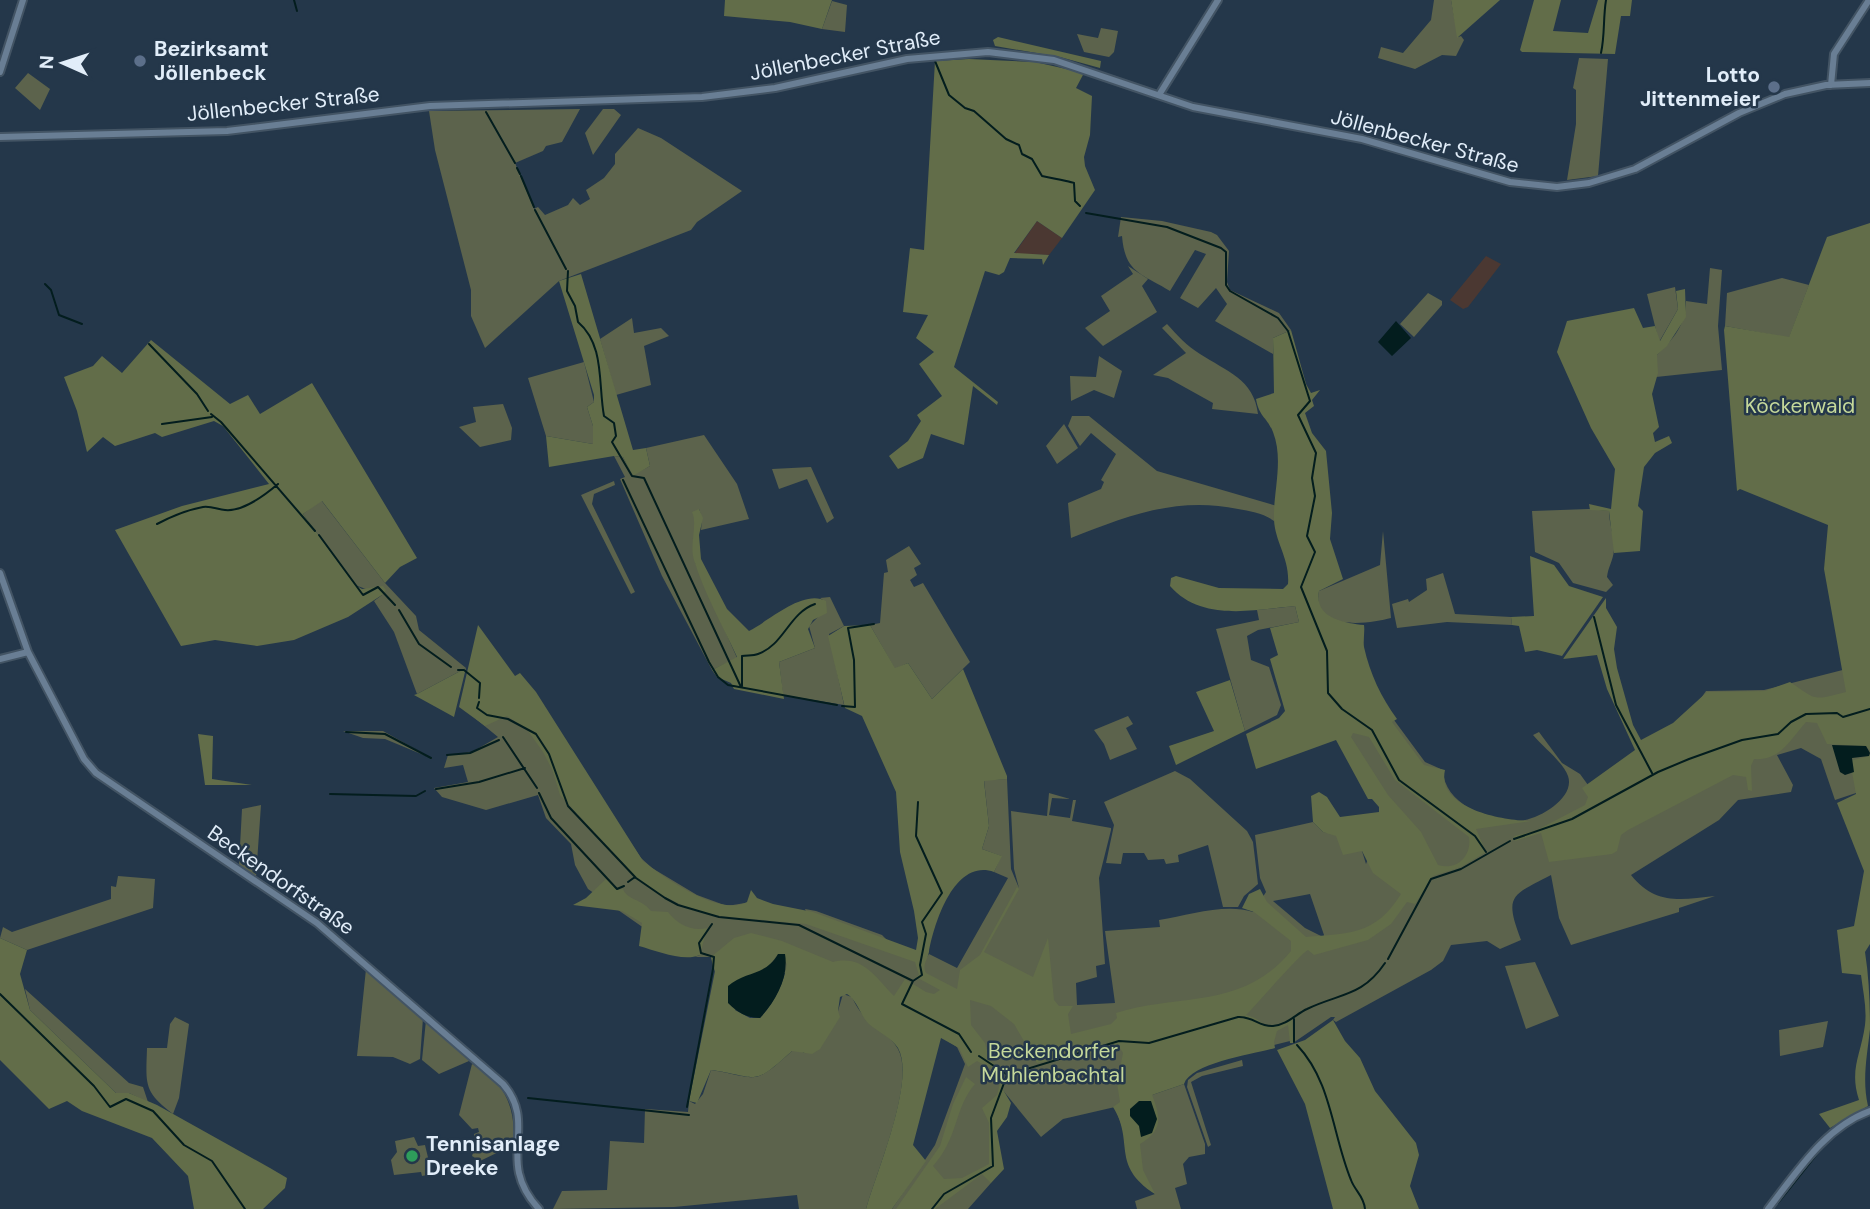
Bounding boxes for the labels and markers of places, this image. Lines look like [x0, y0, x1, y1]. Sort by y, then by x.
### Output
place label: Bezirksamt Jöllenbeck [154, 35, 269, 87]
marker: Bezirksamt Jöllenbeck [132, 53, 148, 69]
place label: Lotto Jittenmeier [1640, 61, 1760, 113]
marker: Lotto Jittenmeier [1766, 79, 1782, 95]
place label: Tennisanlage Dreeke [426, 1130, 560, 1182]
marker: Tennisanlage Dreeke [404, 1148, 420, 1164]

